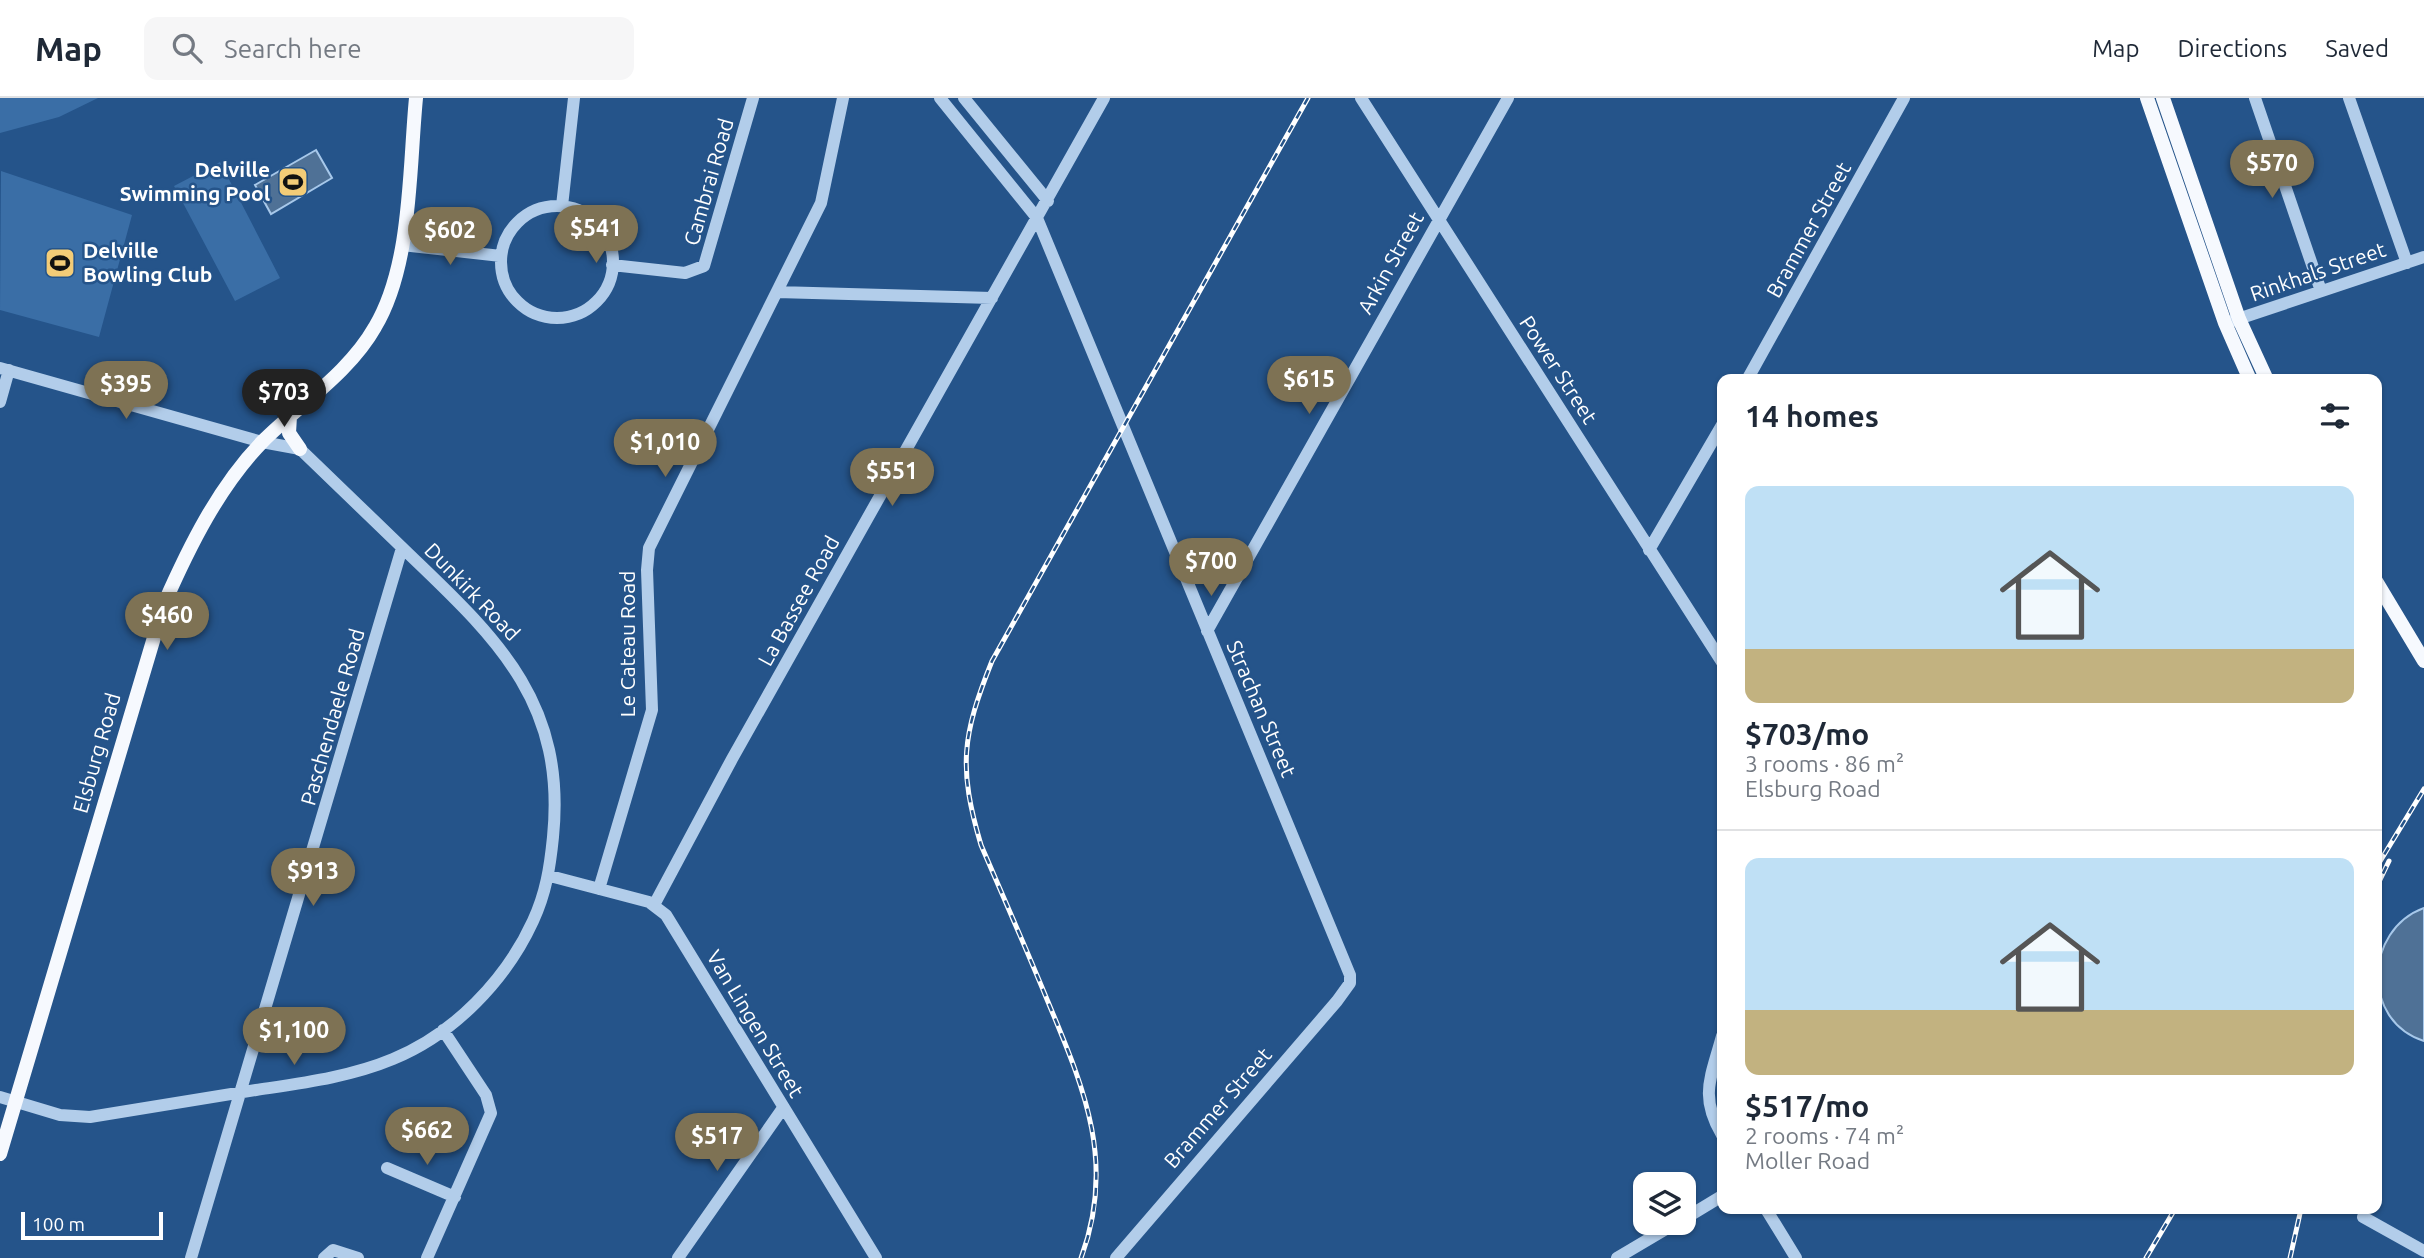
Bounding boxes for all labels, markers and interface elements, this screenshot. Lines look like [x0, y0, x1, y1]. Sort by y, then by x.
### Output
search box [144, 17, 634, 80]
icon: search [168, 29, 206, 67]
text: Map [35, 30, 102, 67]
text: Search here [224, 34, 362, 63]
text: Map [2092, 35, 2139, 62]
text: Directions [2177, 35, 2287, 62]
text: Saved [2325, 35, 2389, 62]
street label: Cambrai Road [678, 115, 738, 248]
pin: $570 [2231, 140, 2313, 200]
text: $570 [2246, 150, 2298, 175]
place label: Delville Swimming Pool [120, 157, 270, 205]
street label: Brammer Street [1761, 158, 1855, 302]
sports icon: Delville Swimming Pool [276, 165, 310, 199]
pin: $541 [555, 206, 637, 265]
street label: Arkin Street [1352, 207, 1428, 318]
pin: $602 [409, 208, 491, 267]
text: $541 [570, 215, 622, 240]
text: $602 [424, 217, 476, 242]
street label: Rinkhals Street [2247, 237, 2389, 305]
place label: Delville Bowling Club [83, 238, 212, 286]
sports icon: Delville Bowling Club [43, 246, 77, 280]
street label: Power Street [1515, 311, 1603, 428]
pin: $615 [1268, 356, 1350, 416]
pin: $395 [85, 362, 167, 421]
text: $615 [1283, 366, 1335, 391]
pin: $703 [243, 370, 325, 429]
text: $395 [100, 371, 152, 396]
text: $703 [258, 379, 310, 404]
icon: filters [2316, 397, 2354, 435]
text: 14 homes [1745, 399, 1879, 433]
pin: $1,010 [608, 420, 722, 479]
text: $1,010 [630, 429, 700, 454]
pin: $551 [851, 448, 933, 508]
text: $551 [866, 458, 918, 483]
street label: La Bassee Road [752, 531, 844, 670]
icon: home [1987, 532, 2113, 658]
street label: Dunkirk Road [420, 538, 525, 645]
pin: $700 [1170, 538, 1252, 598]
text: $700 [1185, 548, 1237, 573]
street label: Le Cateau Road [615, 571, 639, 717]
pin: $460 [126, 592, 208, 652]
text: $460 [141, 602, 193, 627]
street label: Paschendaele Road [295, 626, 369, 808]
street label: Strachan Street [1222, 637, 1301, 780]
street label: Elsburg Road [67, 690, 125, 816]
text: $703/mo [1745, 717, 1869, 751]
text: 3 rooms · 86 m² [1745, 751, 1904, 776]
text: Elsburg Road [1745, 776, 1881, 801]
pin: $913 [272, 848, 354, 908]
text: $913 [287, 858, 339, 883]
icon: home [1987, 904, 2113, 1030]
street label: Van Lingen Street [702, 946, 809, 1101]
pin: $1,100 [237, 1007, 351, 1067]
text: $1,100 [259, 1017, 329, 1042]
street label: Brammer Street [1159, 1042, 1276, 1172]
text: $517/mo [1745, 1089, 1869, 1123]
pin: $662 [386, 1108, 468, 1167]
pin: $517 [676, 1114, 758, 1173]
text: $662 [401, 1117, 453, 1142]
text: $517 [691, 1123, 743, 1148]
text: 2 rooms · 74 m² [1745, 1123, 1904, 1148]
text: Moller Road [1745, 1148, 1870, 1173]
map controls [1633, 1172, 1696, 1235]
button: layers [1633, 1172, 1696, 1235]
scale bar [21, 1209, 163, 1241]
text: 100 m [32, 1213, 85, 1235]

